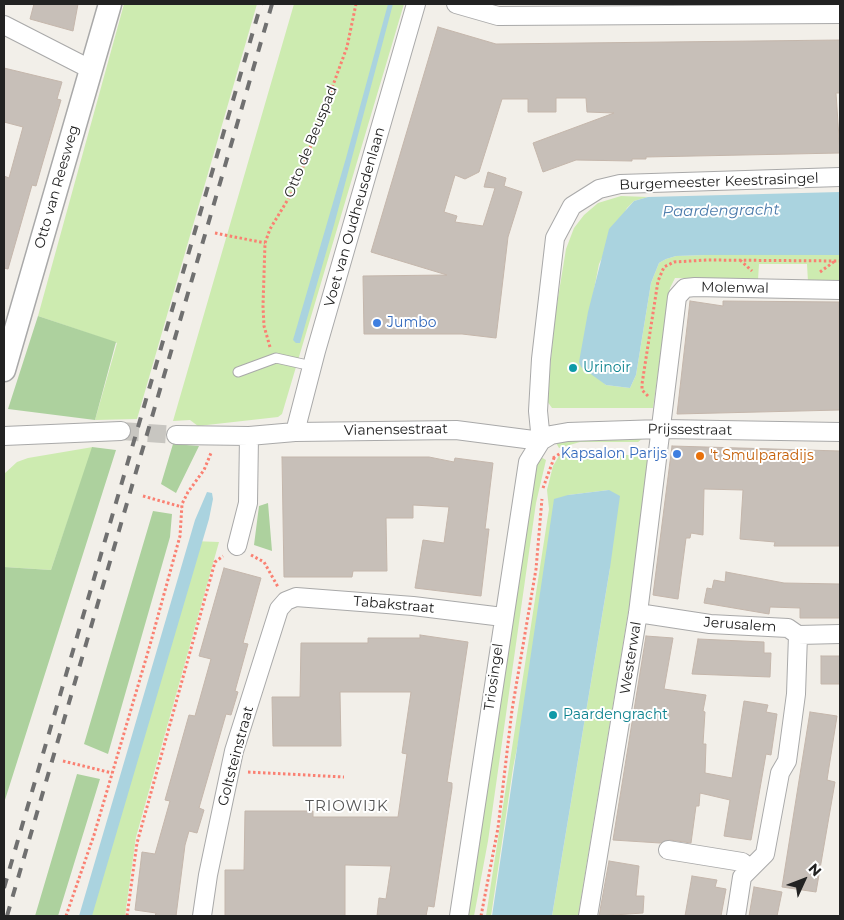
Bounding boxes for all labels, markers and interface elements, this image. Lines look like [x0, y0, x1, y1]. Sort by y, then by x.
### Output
street label: Otto de Beuspad [281, 84, 341, 200]
street label: Otto van Reesweg [31, 123, 83, 251]
street label: Voet van Oudheusdenlaan [321, 125, 389, 309]
street label: Burgemeester Keestrasingel [619, 170, 819, 194]
water label: Paardengracht [662, 201, 780, 221]
street label: Molenwal [701, 279, 769, 297]
place label: Jumbo [387, 315, 437, 331]
marker: Jumbo [371, 317, 383, 329]
place label: Urinoir [583, 360, 631, 376]
marker: Urinoir [567, 362, 579, 374]
street label: Vianensestraat [344, 421, 448, 439]
street label: Prijssestraat [647, 421, 733, 439]
place label: Kapsalon Parijs [561, 446, 667, 462]
marker: Kapsalon Parijs [671, 448, 683, 460]
place label: 't Smulparadijs [710, 448, 814, 464]
marker: 't Smulparadijs [694, 450, 706, 462]
street label: Tabakstraat [353, 593, 435, 617]
street label: Jerusalem [703, 614, 777, 636]
street label: Westerwal [617, 620, 645, 696]
street label: Triosingel [481, 642, 507, 712]
street label: Goltsteinstraat [215, 704, 257, 808]
place label: Paardengracht [563, 707, 668, 723]
marker: Paardengracht [547, 709, 559, 721]
district label: TRIOWIJK [304, 798, 390, 816]
north arrow [779, 855, 829, 905]
text: N [805, 859, 825, 880]

